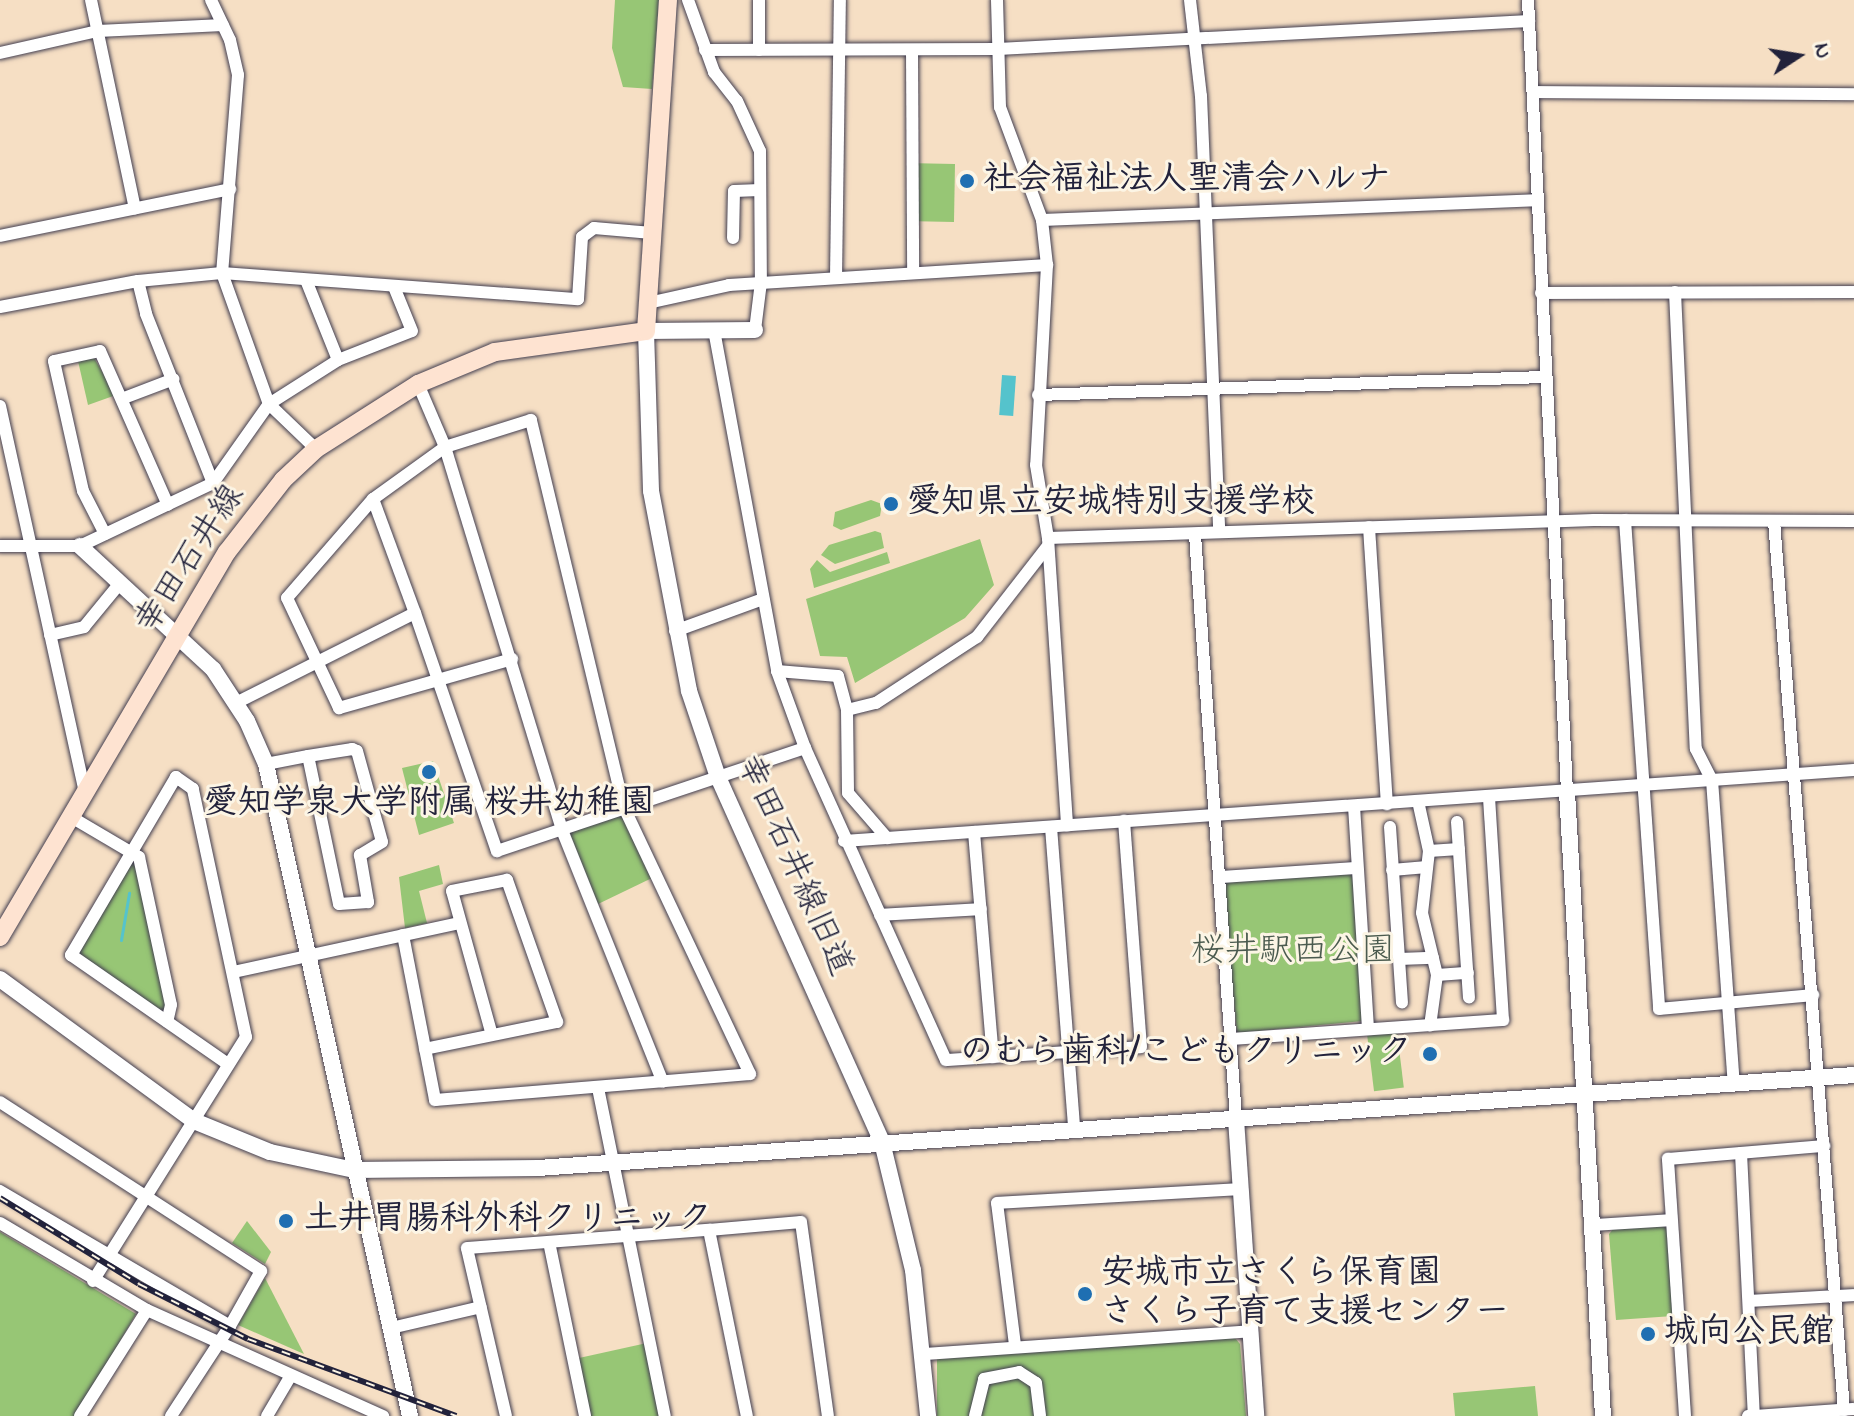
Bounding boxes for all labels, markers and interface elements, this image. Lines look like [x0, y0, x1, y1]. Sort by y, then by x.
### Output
north arrow [1758, 16, 1838, 96]
text: N [1804, 40, 1839, 62]
place label: 社会福祉法人聖清会ハルナ [983, 161, 1391, 201]
marker: 社会福祉法人聖清会ハルナ [958, 172, 976, 190]
street label: 幸田石井線 [128, 478, 254, 642]
place label: 愛知県立安城特別支援学校 [907, 484, 1315, 524]
marker: 愛知県立安城特別支援学校 [882, 495, 900, 513]
street label: 幸田石井線旧道 [726, 749, 860, 983]
marker: 愛知学泉大学附属 桜井幼稚園 [420, 763, 438, 781]
place label: 愛知学泉大学附属 桜井幼稚園 [204, 785, 654, 825]
park label: 桜井駅西公園 [1191, 933, 1395, 973]
place label: のむら歯科/こどもクリニック [959, 1034, 1412, 1074]
marker: のむら歯科/こどもクリニック [1419, 1043, 1441, 1065]
place label: 土井胃腸科外科クリニック [304, 1201, 712, 1241]
marker: 土井胃腸科外科クリニック [275, 1210, 297, 1232]
place label: 安城市立さくら保育園 さくら子育て支援センター [1101, 1254, 1509, 1334]
marker: 安城市立さくら保育園 さくら子育て支援センター [1076, 1285, 1094, 1303]
place label: 城向公民館 [1664, 1314, 1834, 1354]
marker: 城向公民館 [1639, 1325, 1657, 1343]

